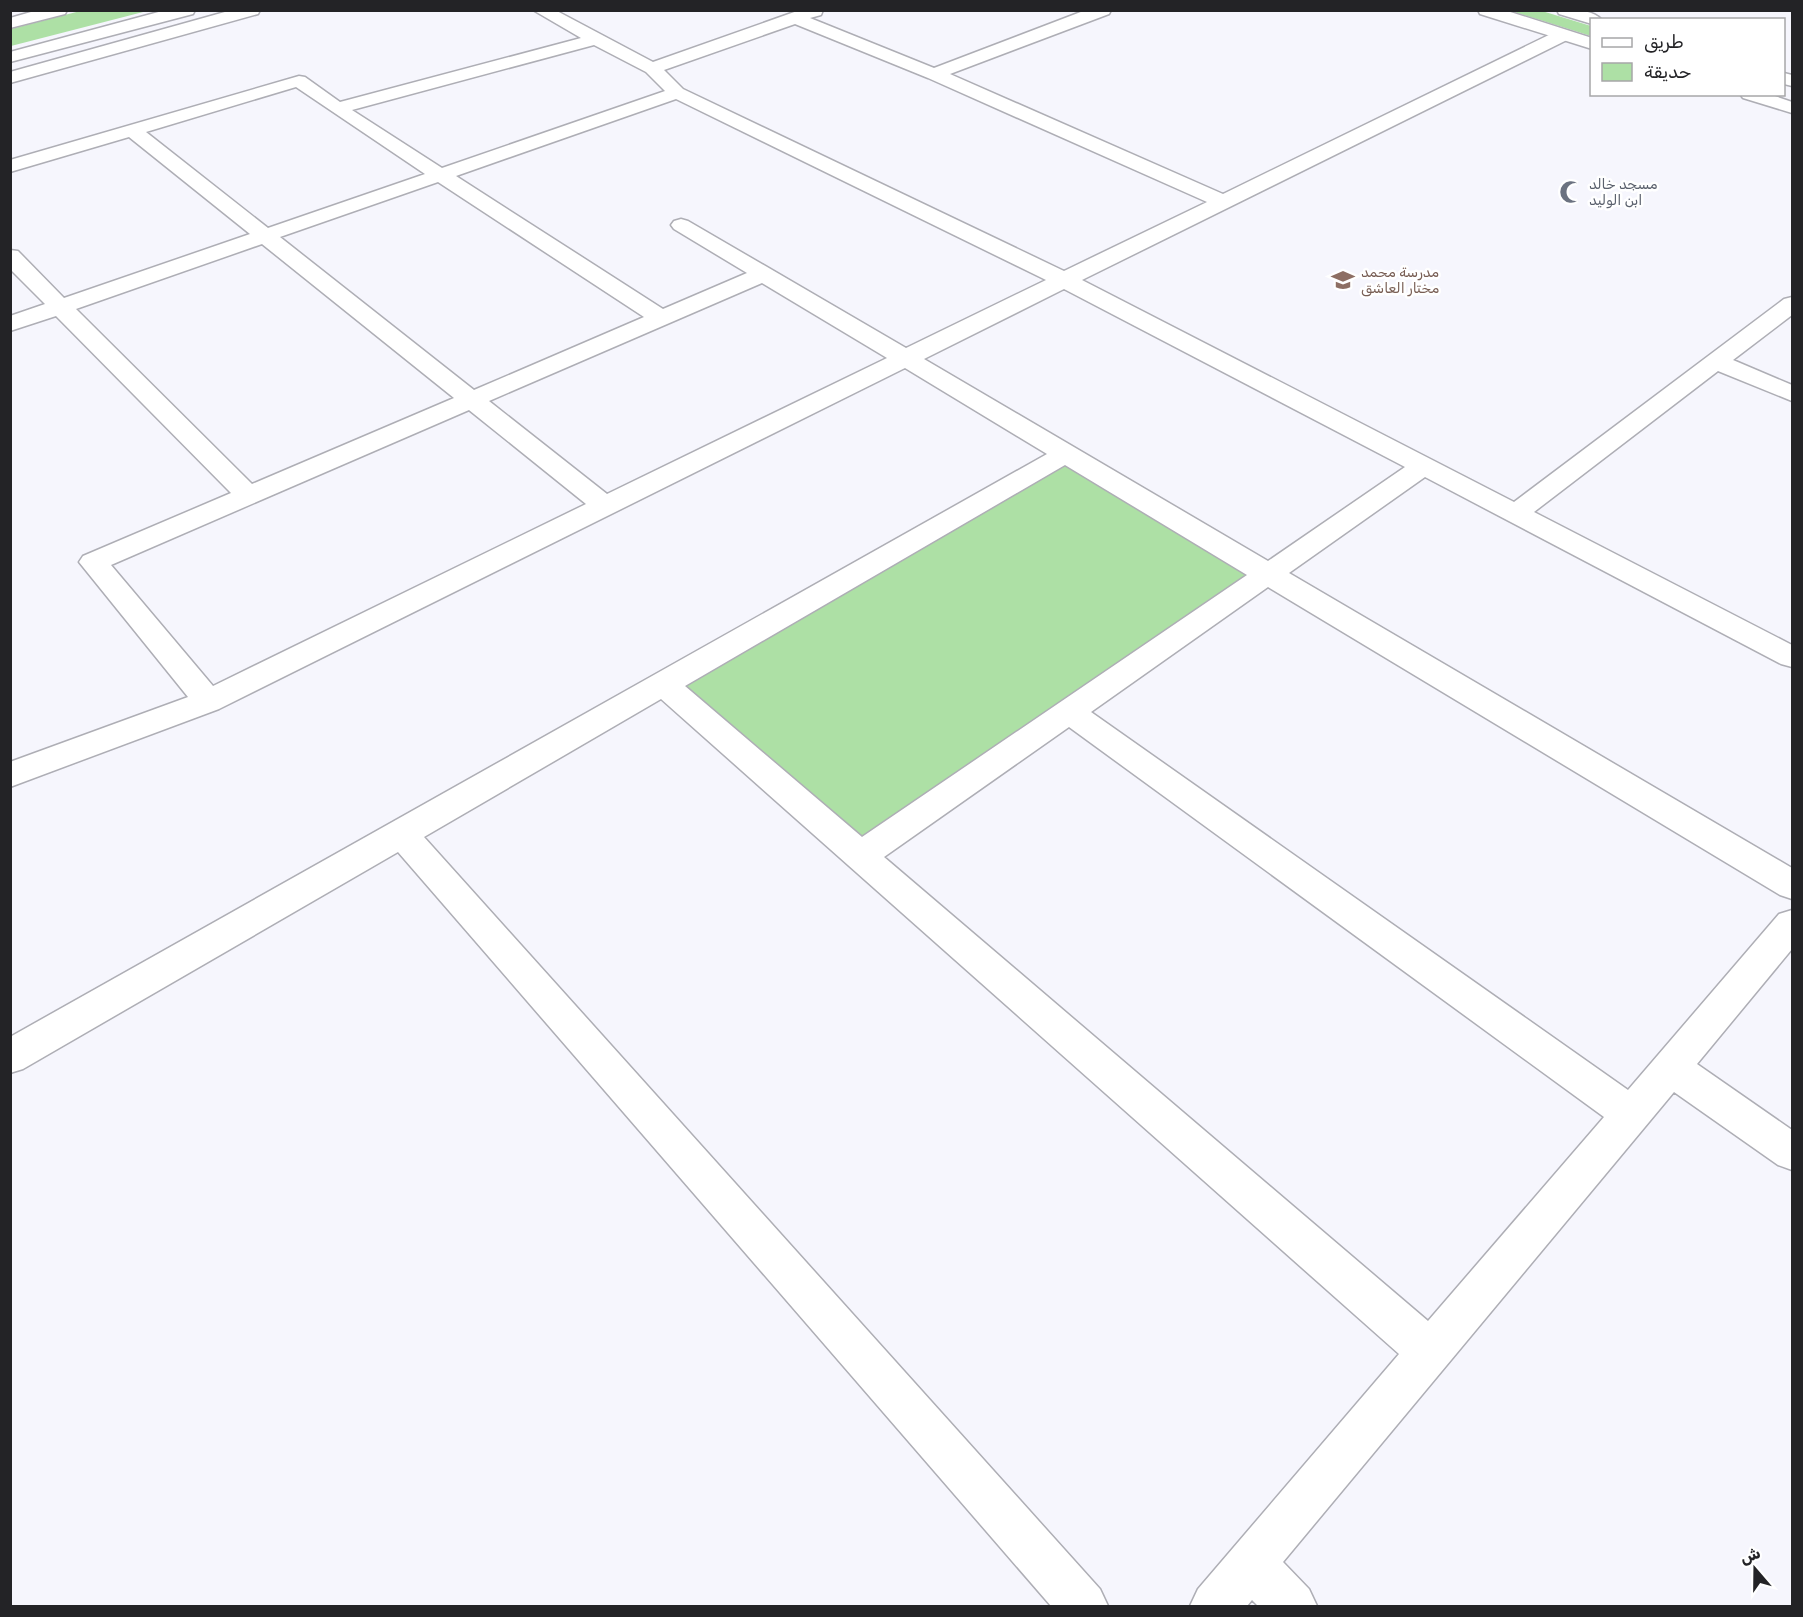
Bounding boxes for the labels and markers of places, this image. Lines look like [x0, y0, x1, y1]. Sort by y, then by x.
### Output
place label: مسجد خالد ابن الوليد [1589, 176, 1658, 209]
mosque icon: مسجد خالد ابن الوليد [1558, 179, 1584, 205]
place label: مدرسة محمد مختار العاشق [1361, 264, 1440, 297]
school or university icon: مدرسة محمد مختار العاشق [1330, 267, 1356, 293]

